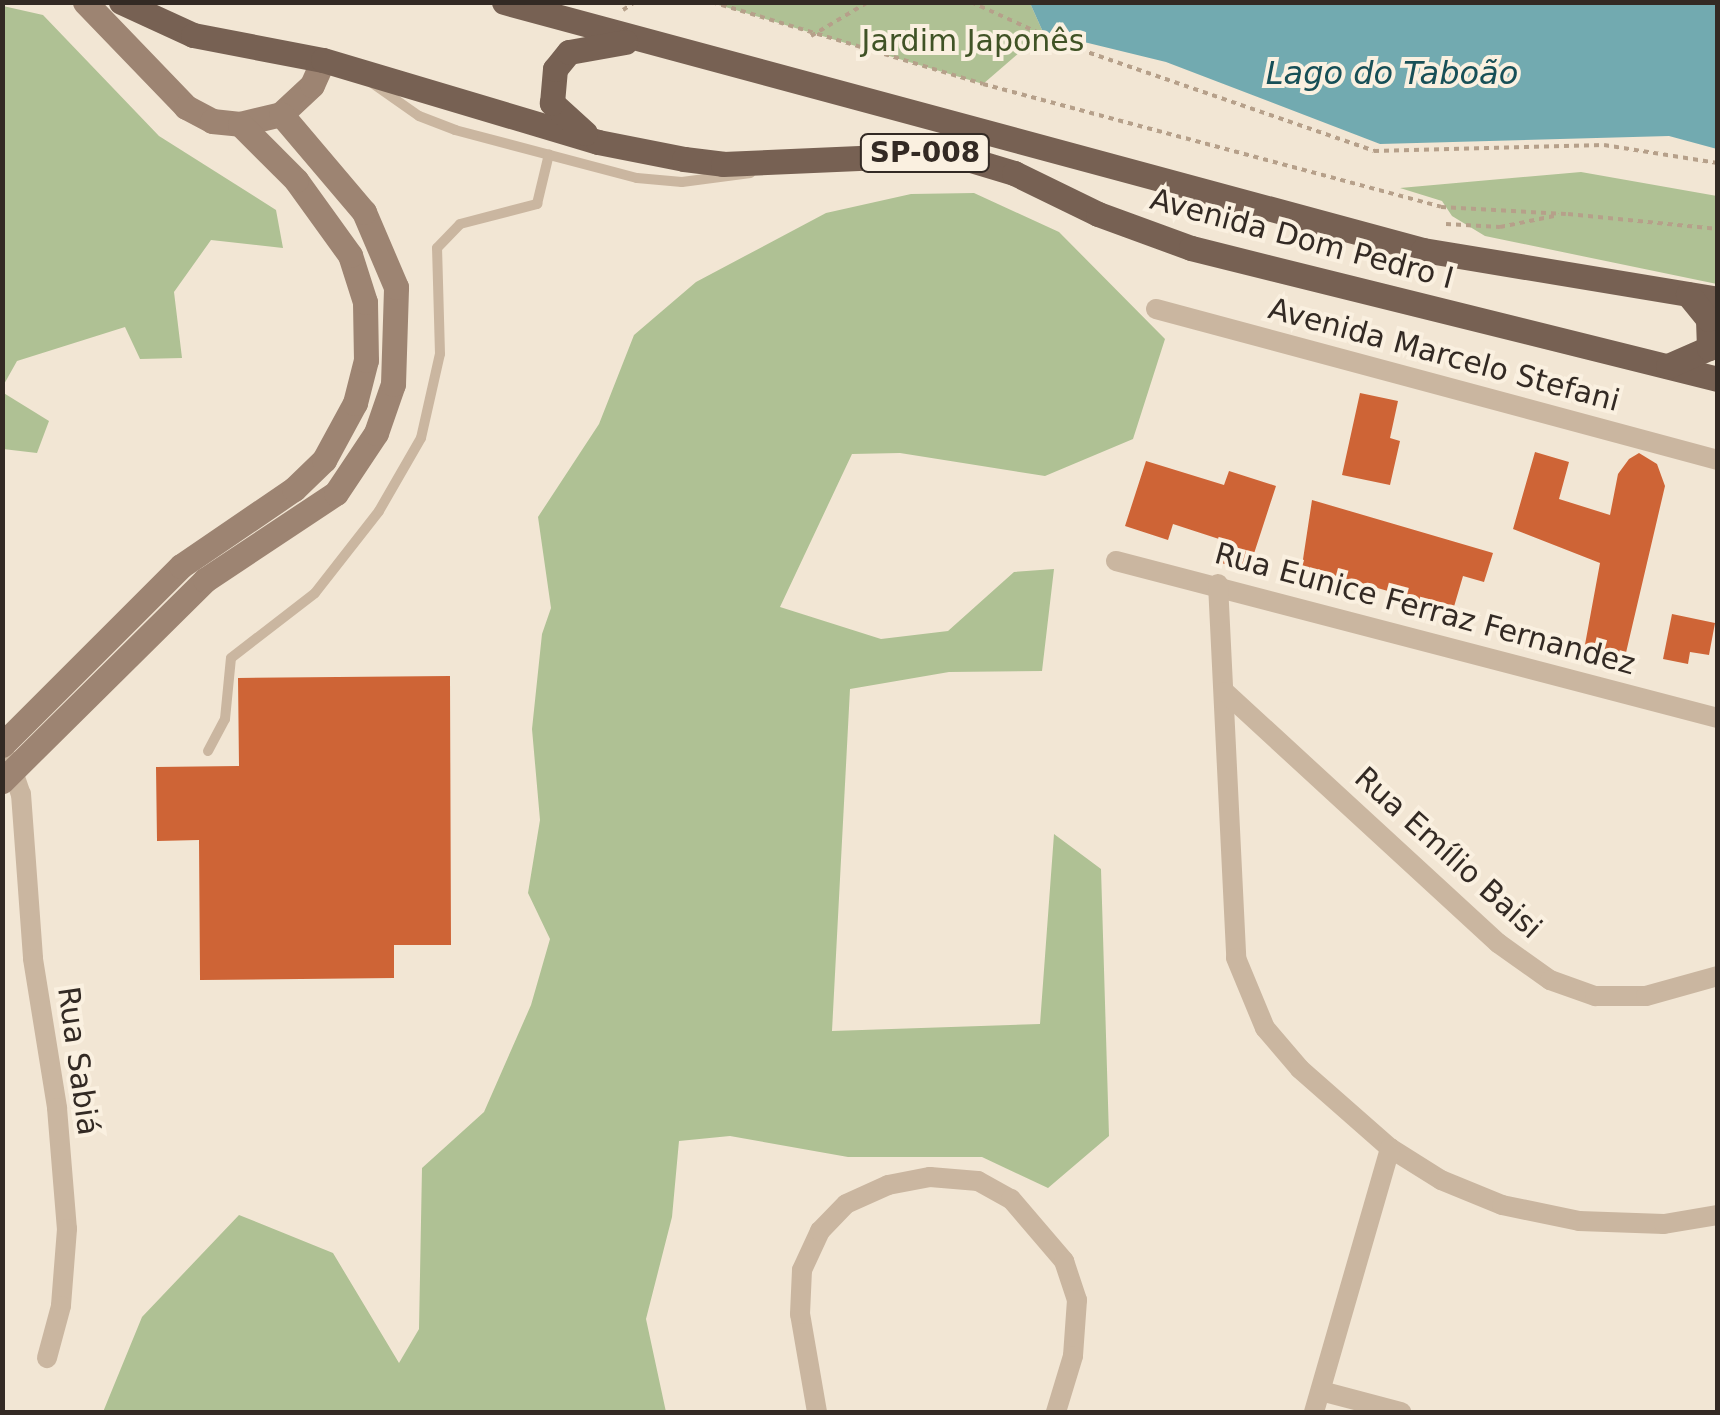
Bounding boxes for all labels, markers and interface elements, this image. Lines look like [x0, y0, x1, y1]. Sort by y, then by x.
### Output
park label: Jardim Japonês [862, 23, 1084, 59]
water label: Lago do Taboão [1266, 54, 1518, 92]
road number: SP-008 [858, 130, 992, 176]
street label: Avenida Dom Pedro I [1146, 181, 1458, 297]
street label: Avenida Marcelo Stefani [1265, 291, 1623, 419]
street label: Rua Eunice Ferraz Fernandez [1211, 535, 1639, 683]
street label: Rua Emílio Baisi [1347, 760, 1549, 946]
street label: Rua Sabiá [50, 984, 106, 1138]

